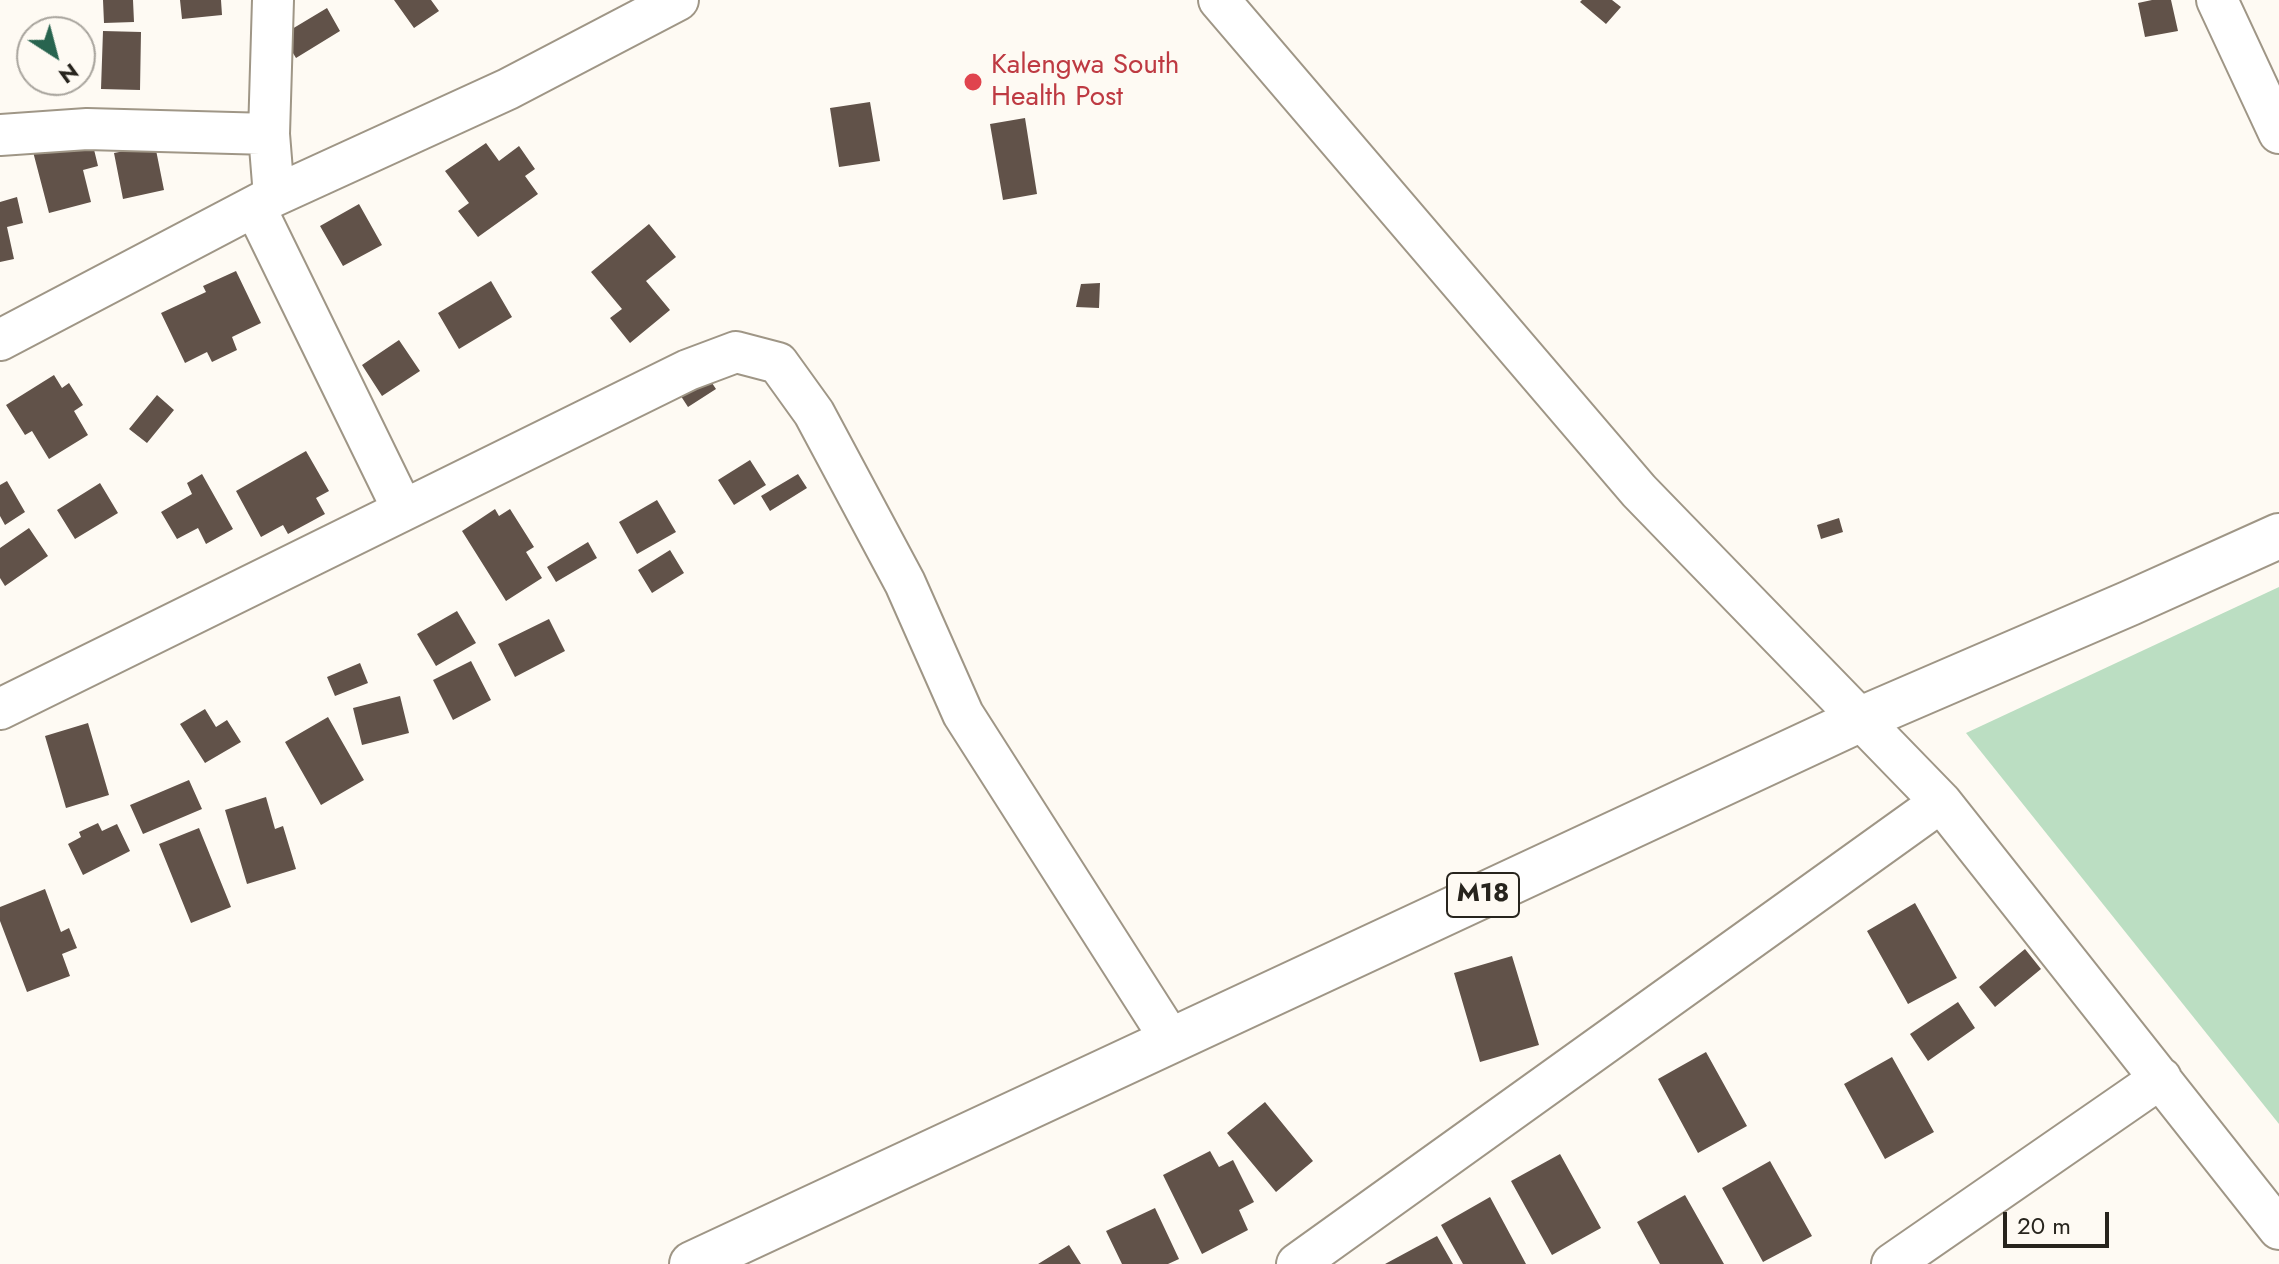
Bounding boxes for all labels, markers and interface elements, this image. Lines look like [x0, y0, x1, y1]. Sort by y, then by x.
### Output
north arrow [16, 16, 96, 96]
place label: Kalengwa South Health Post [991, 49, 1179, 115]
text: N [52, 56, 85, 92]
marker: Kalengwa South Health Post [962, 71, 984, 93]
road number: M18 [1447, 873, 1519, 917]
scale bar [2007, 1196, 2113, 1246]
text: 20 m [2017, 1208, 2071, 1243]

